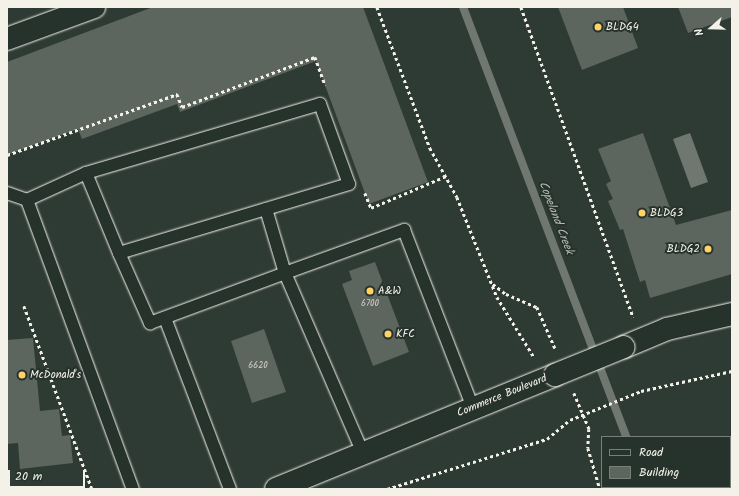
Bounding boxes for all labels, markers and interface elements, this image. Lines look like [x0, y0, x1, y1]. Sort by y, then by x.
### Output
north arrow [691, 8, 731, 48]
place label: BLDG4 [606, 20, 639, 34]
marker: BLDG4 [593, 22, 603, 32]
text: N [690, 26, 709, 38]
water label: Copeland Creek [535, 179, 577, 257]
place label: BLDG3 [650, 206, 683, 220]
marker: BLDG3 [637, 208, 647, 218]
place label: BLDG2 [667, 242, 700, 256]
marker: BLDG2 [703, 244, 713, 254]
place label: A&W [378, 284, 401, 298]
marker: A&W [365, 286, 375, 296]
house number: 6700 [361, 299, 379, 309]
place label: KFC [396, 327, 415, 341]
marker: KFC [383, 329, 393, 339]
house number: 6620 [248, 361, 268, 371]
place label: McDonald's [30, 368, 81, 382]
marker: McDonald's [17, 370, 27, 380]
street label: Commerce Boulevard [455, 372, 549, 420]
legend [601, 436, 731, 488]
text: Road [639, 443, 663, 462]
scale bar [10, 462, 87, 488]
text: Building [639, 463, 679, 482]
text: 20 m [15, 467, 42, 486]

